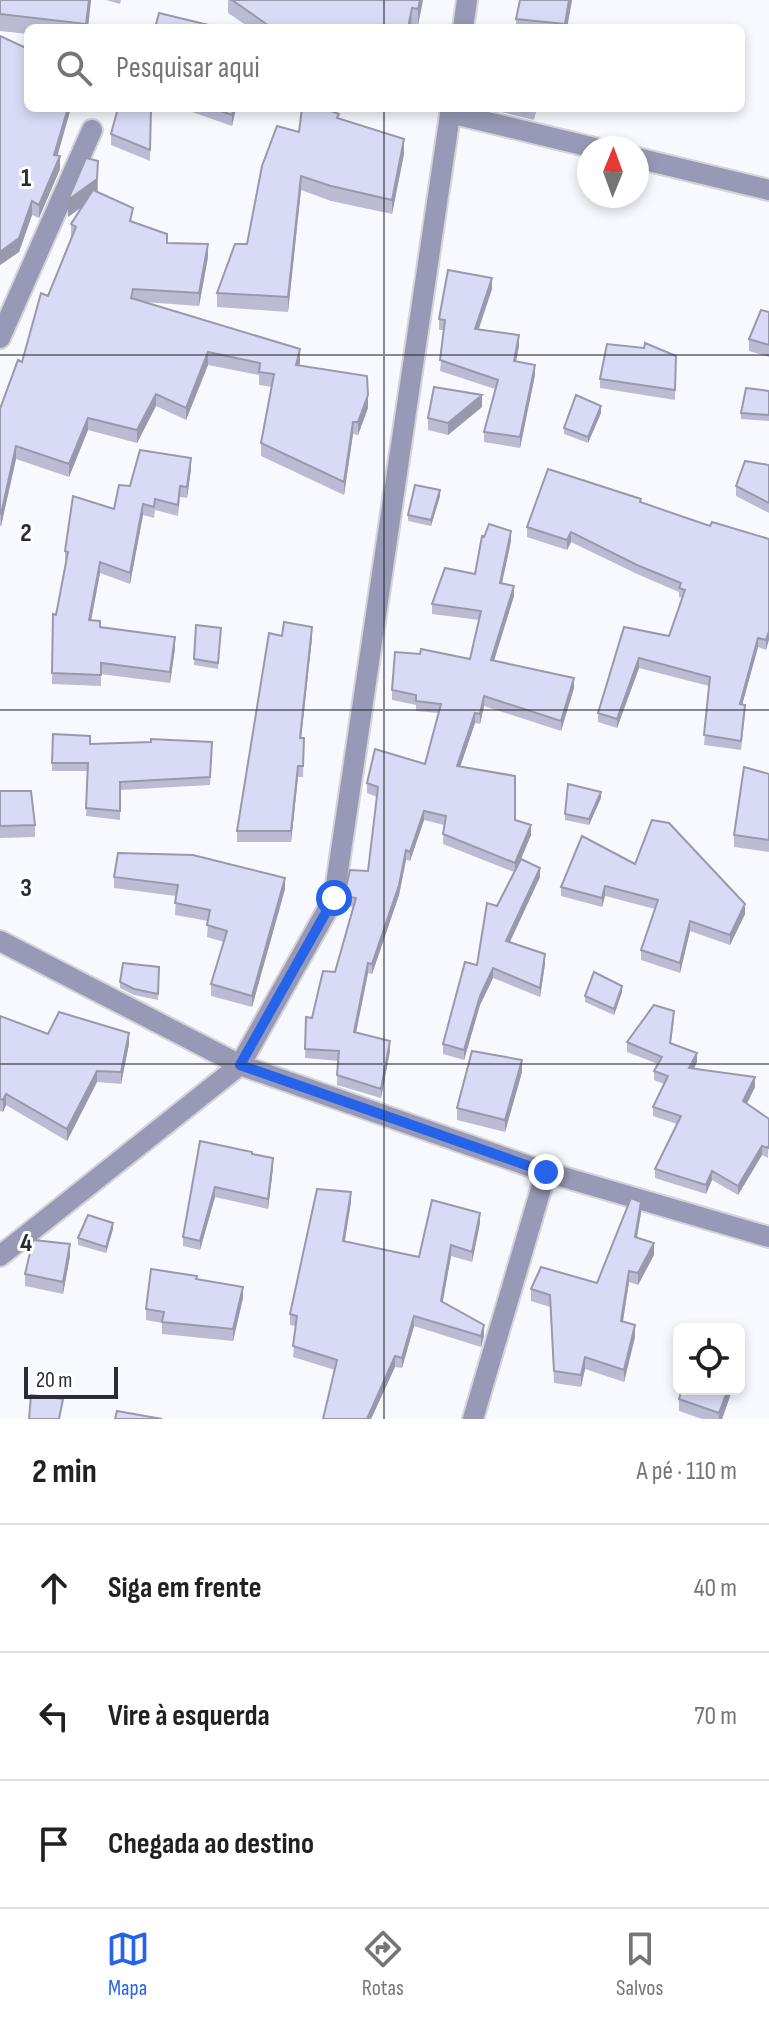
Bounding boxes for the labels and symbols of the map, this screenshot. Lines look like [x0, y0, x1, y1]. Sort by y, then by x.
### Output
north arrow [577, 136, 649, 208]
text: 1 [21, 163, 31, 194]
text: 2 [20, 518, 32, 549]
text: 3 [20, 873, 32, 904]
route start [316, 880, 352, 916]
route end [528, 1154, 564, 1190]
text: 4 [20, 1228, 32, 1259]
scale bar [24, 1363, 118, 1399]

